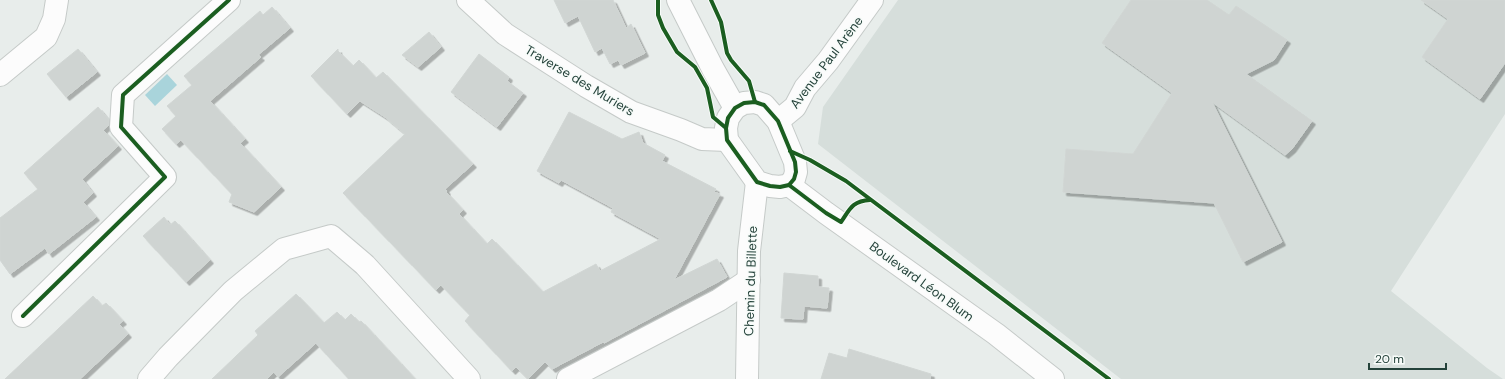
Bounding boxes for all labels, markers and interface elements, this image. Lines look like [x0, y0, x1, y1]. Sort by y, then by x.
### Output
street label: Avenue Paul Arène [786, 13, 867, 112]
street label: Traverse des Muriers [522, 41, 638, 120]
street label: Chemin du Billette [740, 226, 761, 336]
street label: Boulevard Léon Blum [866, 238, 977, 325]
scale bar [1369, 345, 1446, 371]
text: 20 m [1375, 351, 1404, 367]

